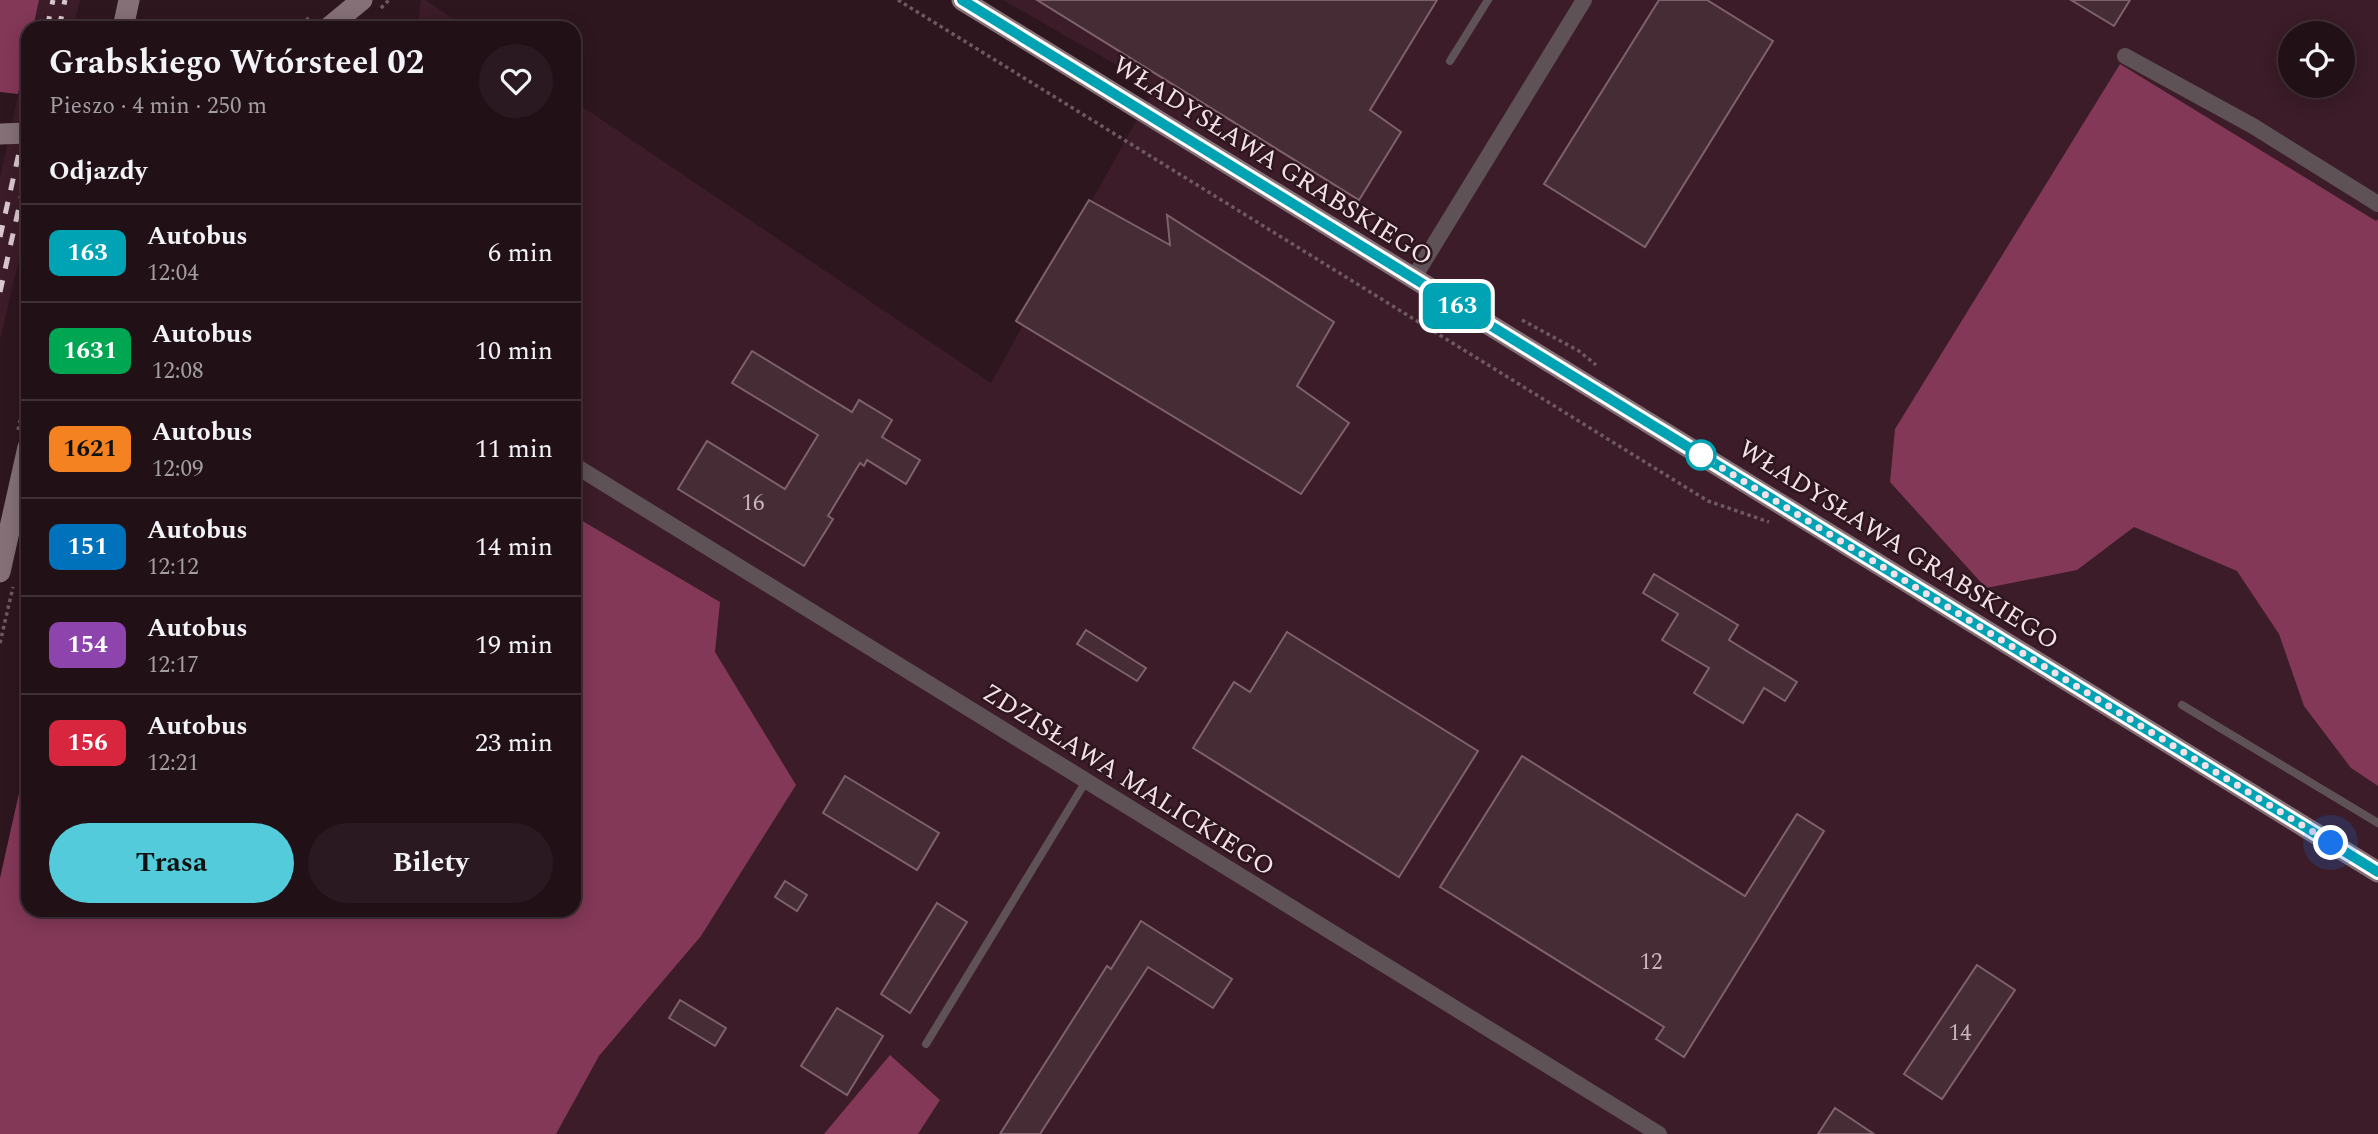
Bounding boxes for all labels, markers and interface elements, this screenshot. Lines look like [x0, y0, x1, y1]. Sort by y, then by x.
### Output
map controls [2278, 21, 2355, 98]
button: locate [2278, 21, 2355, 98]
text: Grabskiego Wtórsteel 02 [49, 38, 424, 88]
button: heart [479, 44, 553, 118]
street label: WŁADYSŁAWA GRABSKIEGO [1104, 45, 1441, 276]
text: Pieszo · 4 min · 250 m [49, 89, 267, 124]
text: Odjazdy [49, 151, 147, 191]
text: Autobus [147, 216, 248, 256]
text: 6 min [488, 233, 553, 273]
text: 163 [67, 235, 108, 271]
text: 12:04 [147, 256, 199, 291]
line badge: 163 [1417, 283, 1497, 329]
text: 163 [1437, 288, 1477, 324]
text: Autobus [152, 314, 253, 354]
text: 10 min [475, 331, 553, 371]
text: 1631 [63, 333, 117, 369]
text: 12:08 [152, 354, 204, 389]
text: Autobus [152, 412, 253, 452]
text: 11 min [475, 429, 553, 469]
street label: WŁADYSŁAWA GRABSKIEGO [1730, 429, 2067, 660]
text: 1621 [63, 431, 117, 467]
unlabelled marker [1686, 440, 1716, 470]
text: 12:09 [152, 452, 204, 487]
house number: 16 [742, 486, 765, 521]
text: Autobus [147, 510, 248, 550]
text: 14 min [475, 527, 553, 567]
text: 151 [67, 529, 108, 565]
text: 12:12 [147, 550, 199, 585]
text: Autobus [147, 608, 248, 648]
text: 19 min [475, 625, 553, 665]
text: 154 [67, 627, 108, 663]
text: 12:17 [147, 648, 199, 683]
street label: ZDZISŁAWA MALICKIEGO [974, 673, 1283, 886]
text: Autobus [147, 706, 248, 746]
text: 23 min [475, 723, 553, 763]
text: 156 [67, 725, 108, 761]
text: 12:21 [147, 746, 199, 781]
button: Trasa [49, 823, 294, 903]
button: Bilety [308, 823, 553, 903]
your location [2313, 825, 2348, 860]
house number: 12 [1640, 945, 1663, 980]
house number: 14 [1949, 1016, 1972, 1051]

